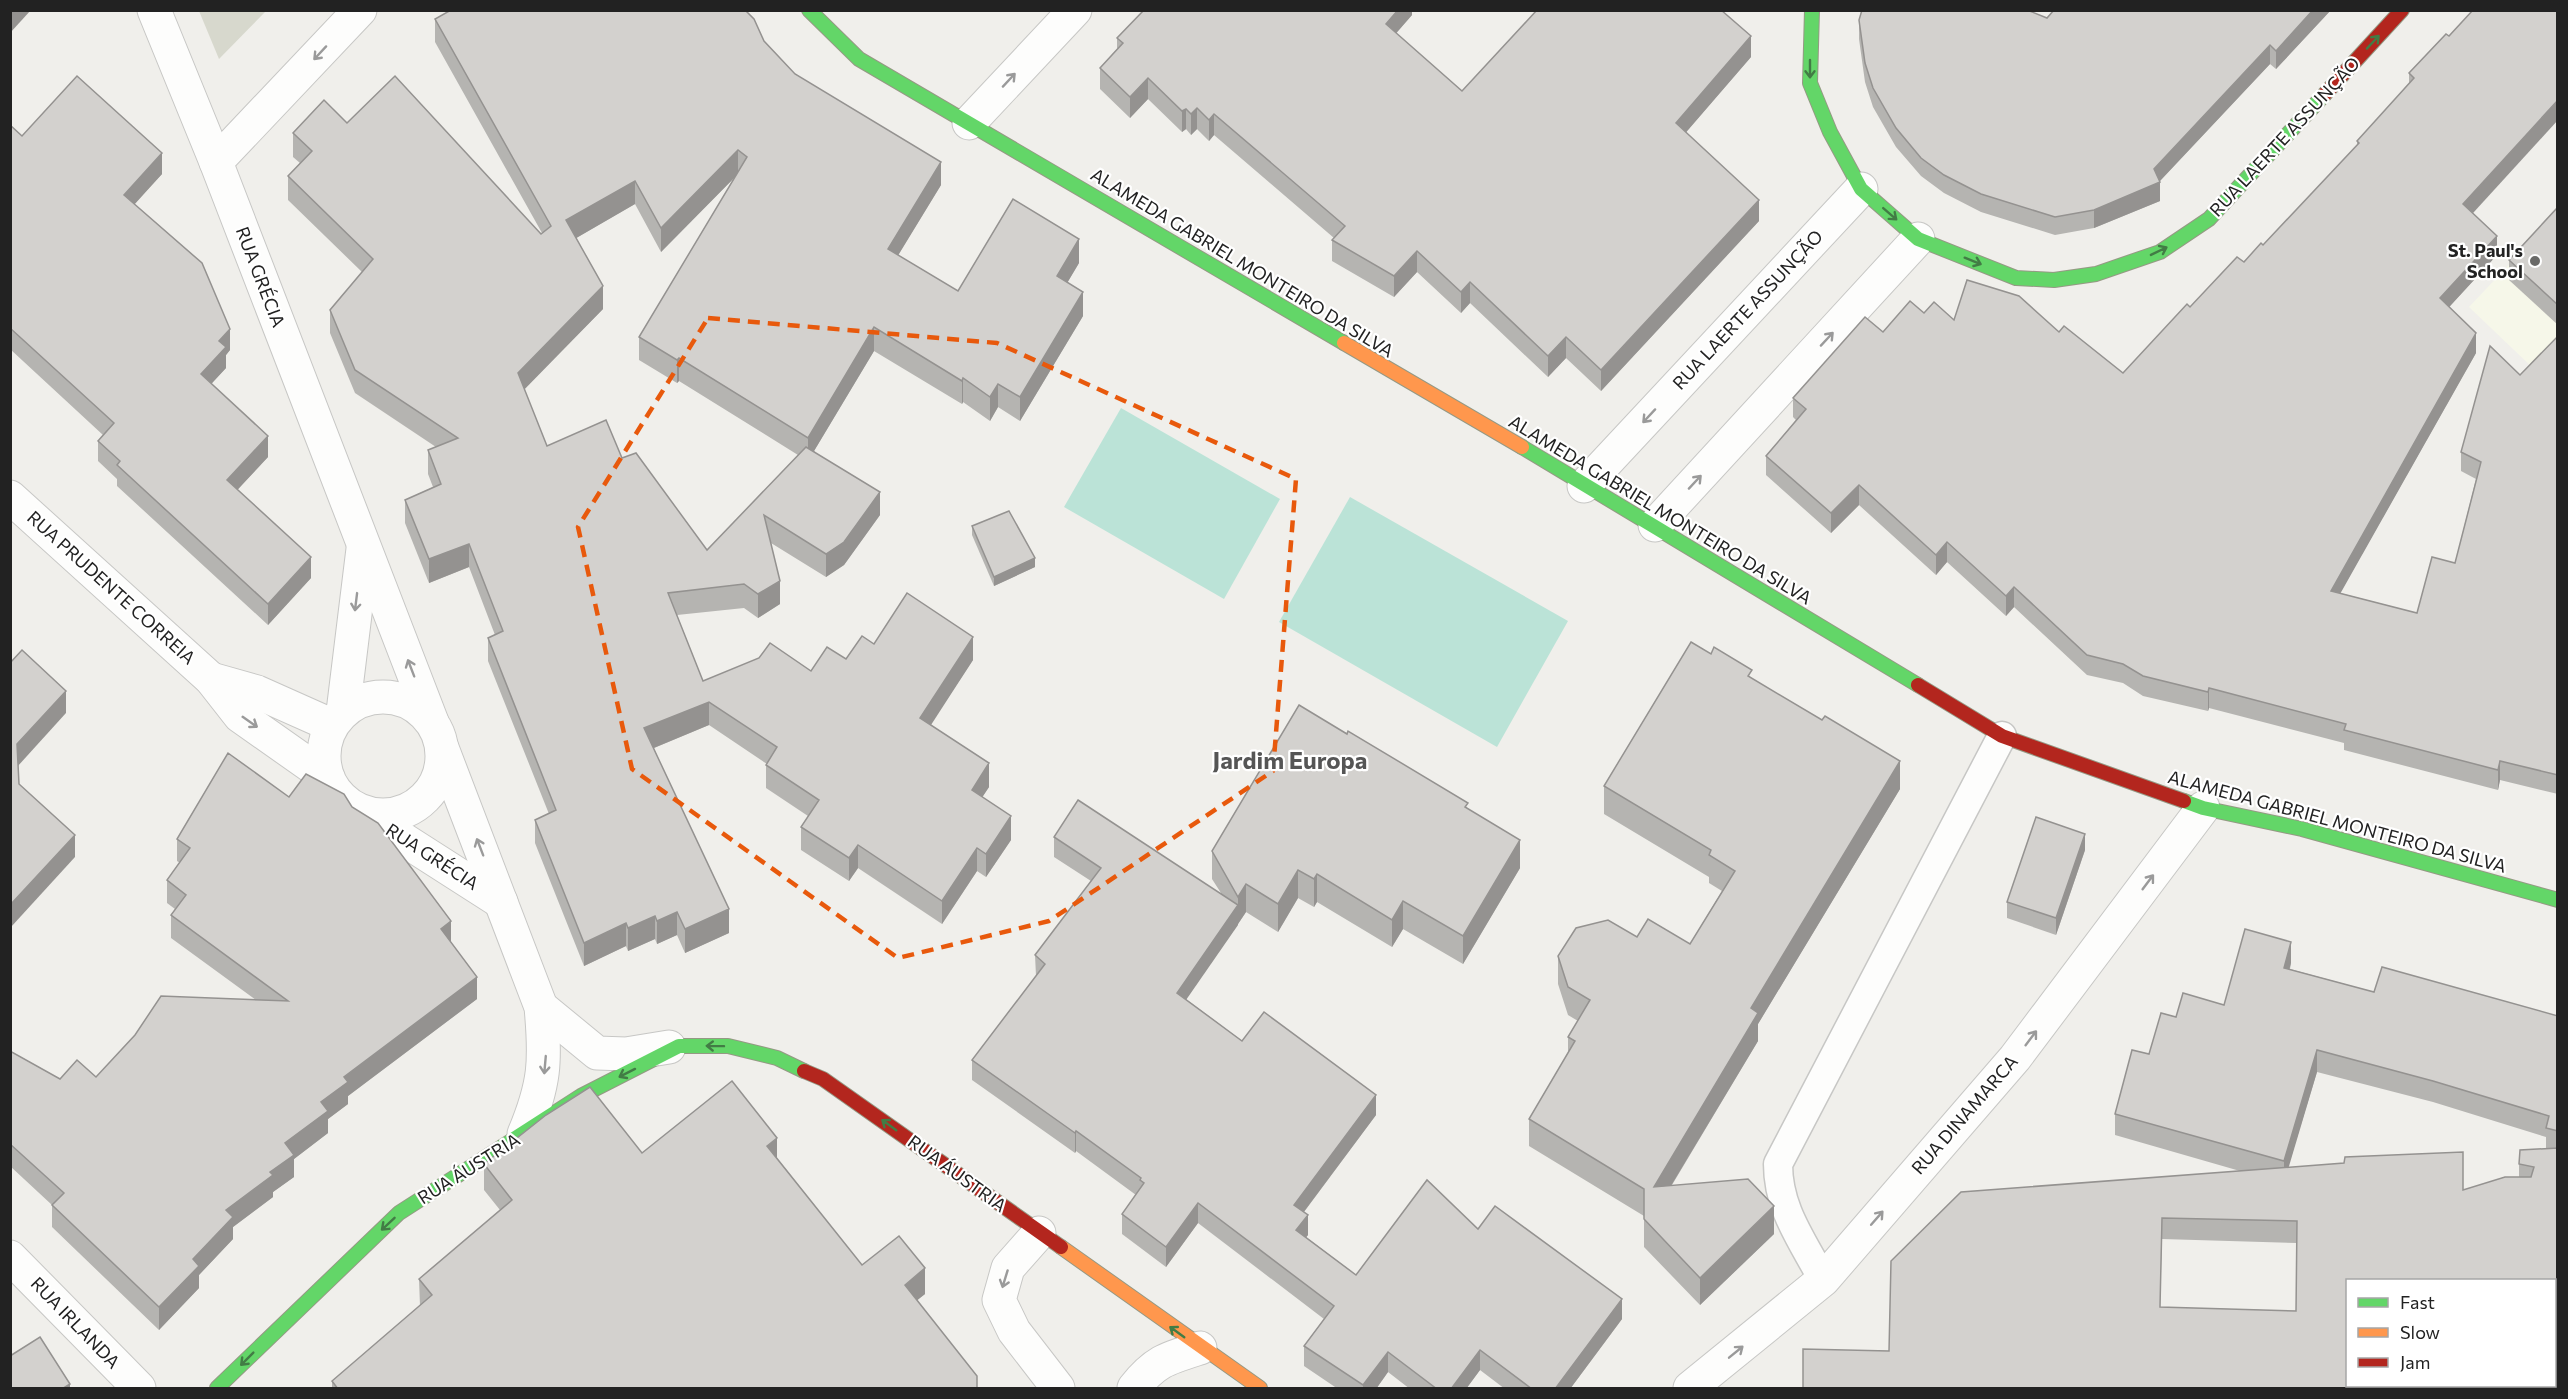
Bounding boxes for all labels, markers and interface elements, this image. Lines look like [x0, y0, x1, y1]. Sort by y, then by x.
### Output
one-way arrow [2365, 35, 2379, 50]
one-way arrow [313, 45, 327, 60]
street label: RUA LAERTE ASSUNÇÃO [2205, 52, 2364, 221]
one-way arrow [1804, 58, 1816, 78]
one-way arrow [1002, 73, 1016, 88]
street label: ALAMEDA GABRIEL MONTEIRO DA SILVA [1087, 163, 1398, 362]
one-way arrow [1882, 207, 1897, 221]
street label: RUA GRÉCIA [232, 223, 290, 330]
street label: RUA LAERTE ASSUNÇÃO [1668, 225, 1827, 394]
place label: St. Paul's School [2448, 239, 2523, 282]
one-way arrow [2150, 244, 2168, 256]
marker: St. Paul's School [2528, 254, 2542, 268]
one-way arrow [1963, 256, 1981, 267]
one-way arrow [1820, 332, 1834, 347]
one-way arrow [1642, 408, 1656, 423]
street label: ALAMEDA GABRIEL MONTEIRO DA SILVA [1505, 410, 1816, 609]
one-way arrow [1687, 475, 1702, 490]
street label: RUA PRUDENTE CORREIA [23, 506, 200, 669]
one-way arrow [351, 592, 362, 612]
one-way arrow [405, 659, 416, 678]
one-way arrow [241, 716, 257, 729]
district label: Jardim Europa [1213, 745, 1367, 774]
street label: ALAMEDA GABRIEL MONTEIRO DA SILVA [2166, 765, 2509, 877]
street label: RUA GRÉCIA [382, 818, 483, 894]
one-way arrow [474, 838, 485, 857]
one-way arrow [2141, 874, 2154, 890]
one-way arrow [2024, 1030, 2037, 1046]
one-way arrow [705, 1040, 725, 1052]
street label: RUA DINAMARCA [1907, 1050, 2022, 1178]
one-way arrow [539, 1055, 550, 1075]
one-way arrow [618, 1067, 636, 1079]
one-way arrow [882, 1119, 898, 1131]
street label: RUA ÁUSTRIA [413, 1128, 524, 1208]
street label: RUA ÁUSTRIA [904, 1130, 1011, 1216]
one-way arrow [1870, 1211, 1884, 1226]
one-way arrow [380, 1217, 395, 1231]
one-way arrow [999, 1269, 1010, 1288]
street label: RUA IRLANDA [27, 1272, 125, 1373]
legend [2346, 1279, 2556, 1387]
text: Fast [2400, 1291, 2435, 1313]
text: Slow [2400, 1321, 2440, 1343]
one-way arrow [1170, 1325, 1186, 1338]
one-way arrow [1728, 1345, 1744, 1358]
text: Jam [2400, 1351, 2430, 1373]
one-way arrow [239, 1352, 254, 1366]

